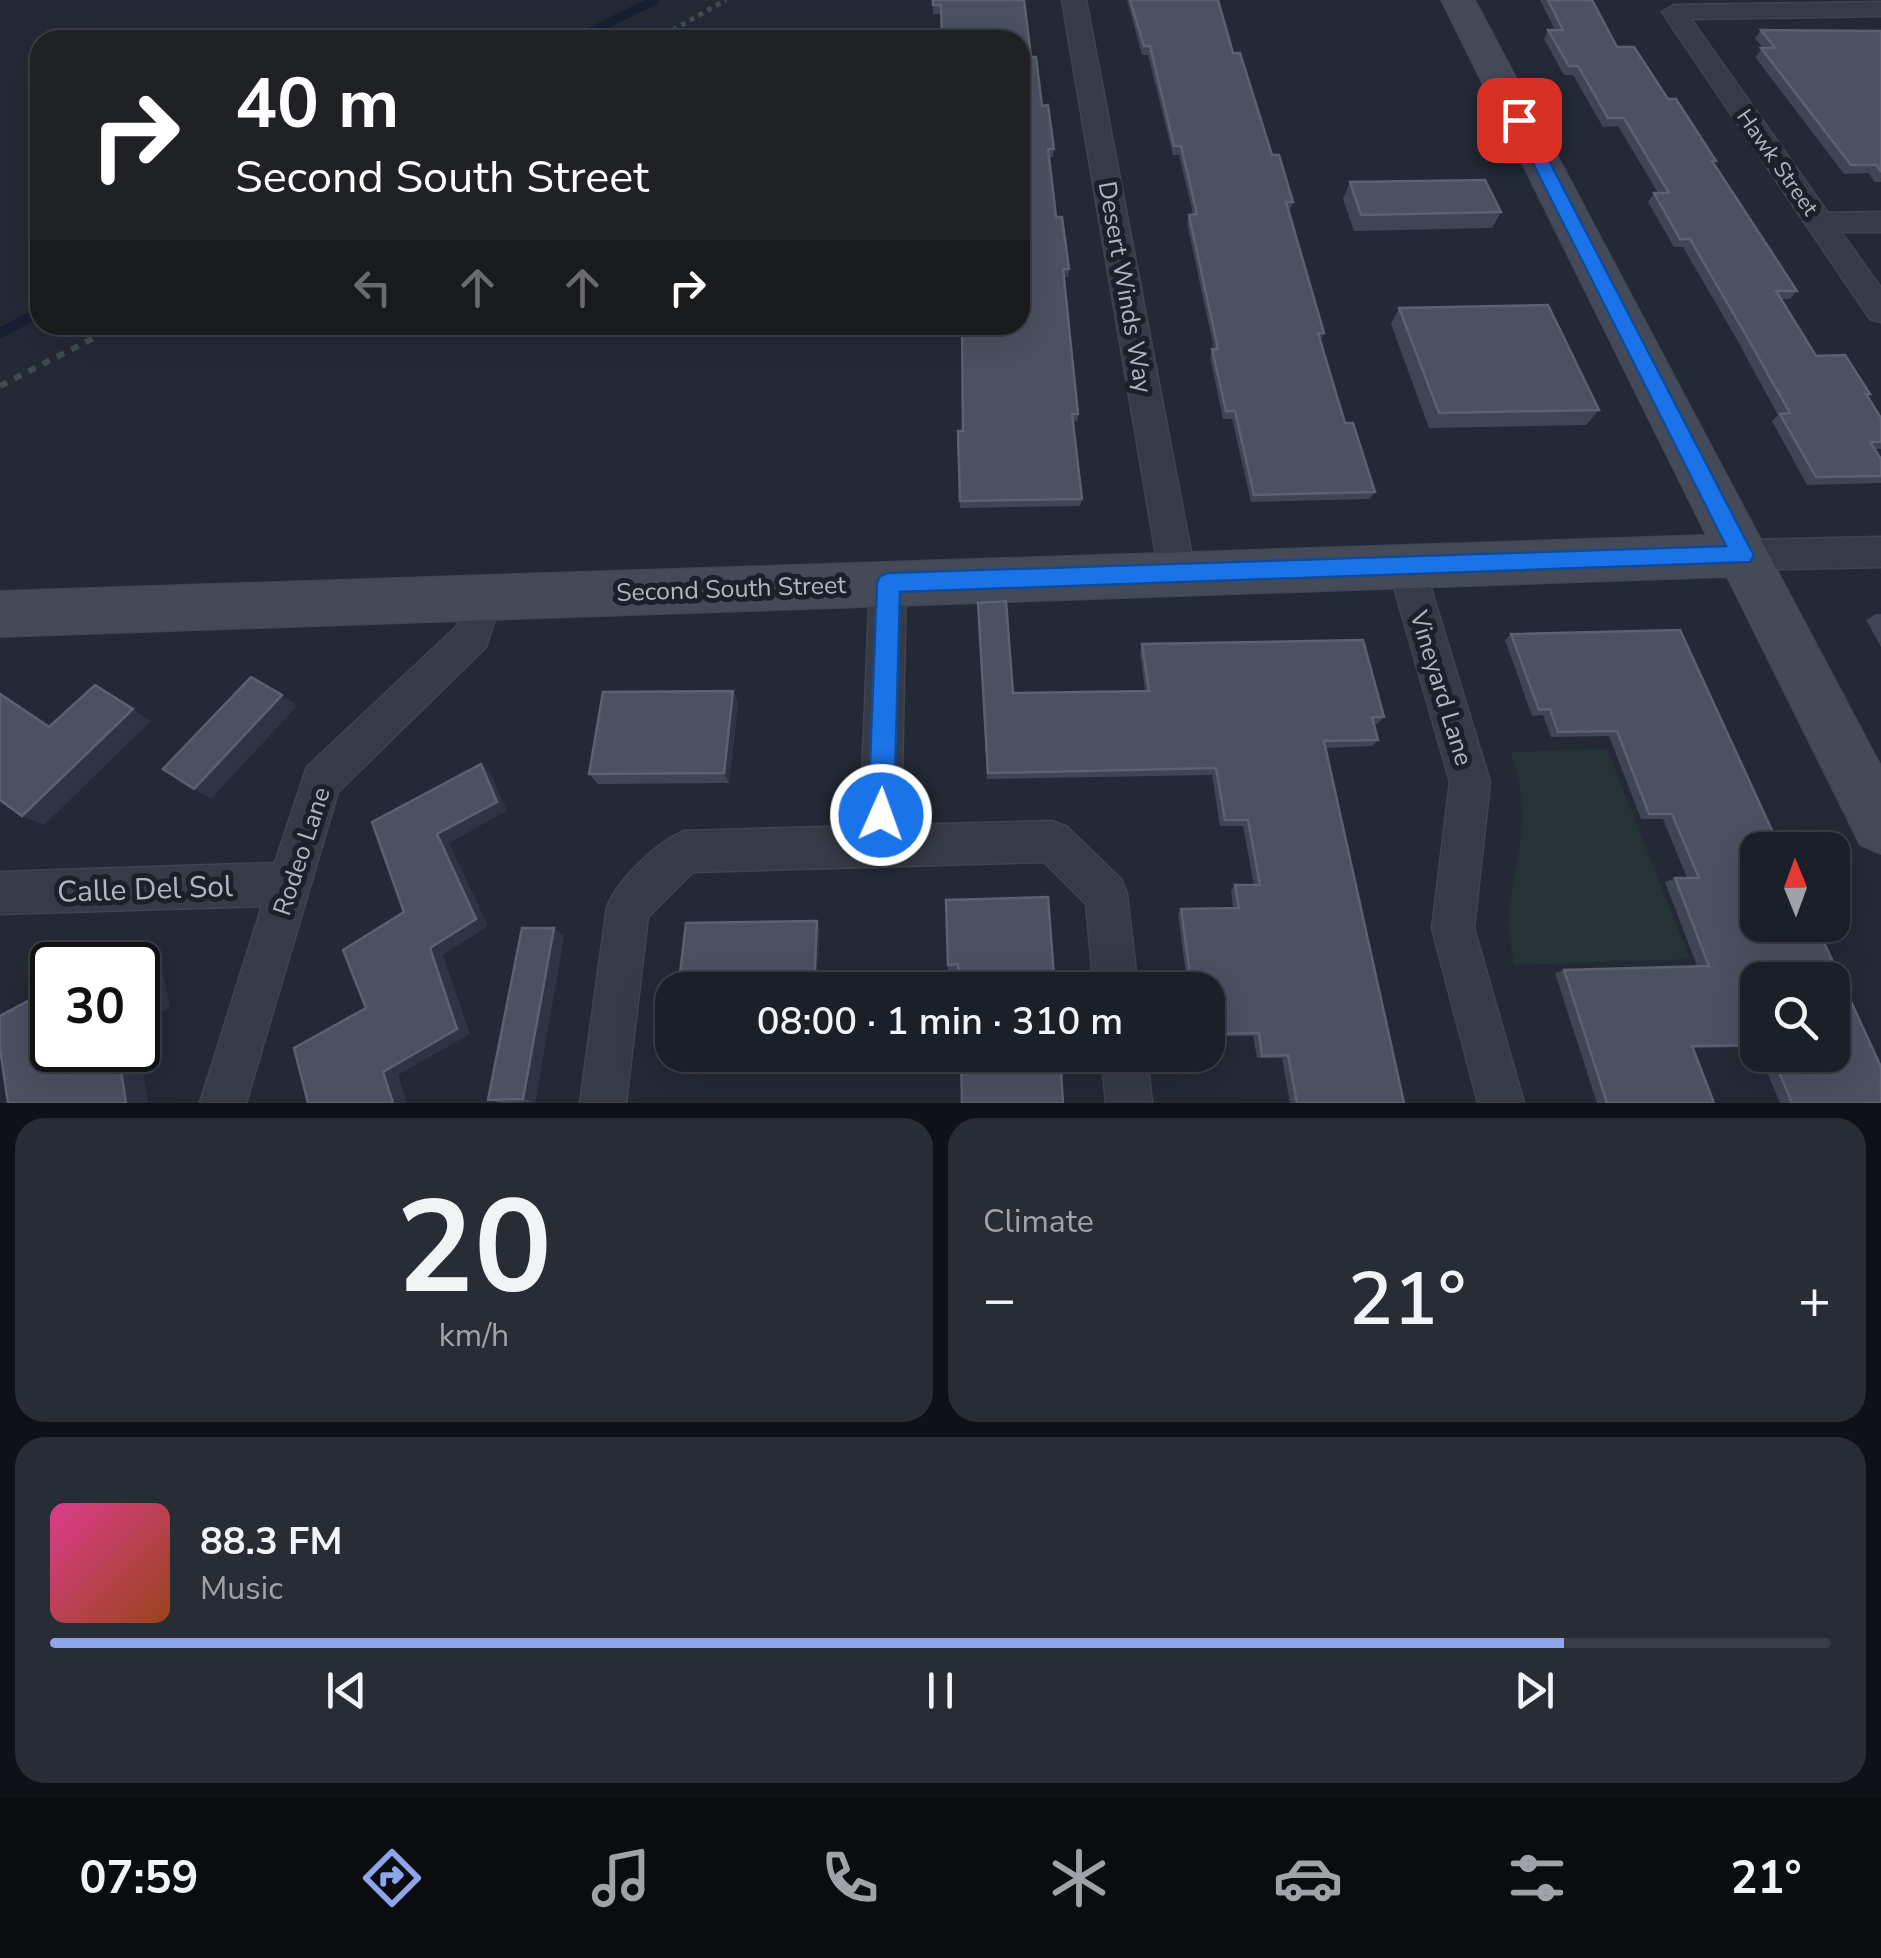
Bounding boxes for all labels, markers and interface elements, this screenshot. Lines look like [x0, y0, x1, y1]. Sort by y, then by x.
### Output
text: 40 m [235, 56, 399, 152]
icon: right [70, 70, 200, 200]
pin [1477, 78, 1562, 163]
icon: arrive [1492, 93, 1547, 148]
street label: Hawk Street [1729, 103, 1825, 222]
text: Second South Street [235, 147, 649, 208]
street label: Desert Winds Way [1090, 179, 1160, 396]
icon: left [345, 260, 400, 315]
icon: ahead [450, 260, 505, 315]
icon: ahead [555, 260, 610, 315]
icon: right [660, 260, 715, 315]
street label: Second South Street [616, 568, 847, 610]
street label: Vineyard Lane [1401, 606, 1481, 770]
position arrow [829, 763, 933, 867]
street label: Rodeo Lane [265, 783, 339, 920]
north arrow [1740, 832, 1850, 942]
map controls [1740, 832, 1850, 1072]
street label: Calle Del Sol [57, 866, 234, 913]
speed limit sign: 30 [30, 942, 160, 1072]
button: search [1740, 962, 1850, 1072]
text: 08:00 · 1 min · 310 m [757, 996, 1123, 1047]
text: 20 [396, 1160, 552, 1337]
text: Climate [983, 1200, 1094, 1243]
text: 21° [1348, 1248, 1466, 1350]
text: − [983, 1262, 1016, 1337]
text: + [1798, 1262, 1831, 1337]
text: km/h [439, 1314, 509, 1357]
text: 88.3 FM [200, 1516, 342, 1567]
text: Music [200, 1567, 283, 1610]
icon: previous [319, 1663, 374, 1718]
icon: pause [913, 1663, 968, 1718]
icon: next [1507, 1663, 1562, 1718]
icon: directions [357, 1843, 427, 1913]
icon: music [586, 1843, 656, 1913]
icon: phone [815, 1843, 885, 1913]
icon: climate [1044, 1843, 1114, 1913]
icon: car [1273, 1843, 1343, 1913]
icon: filters [1502, 1843, 1572, 1913]
text: 07:59 [79, 1848, 199, 1909]
text: 21° [1731, 1848, 1802, 1909]

